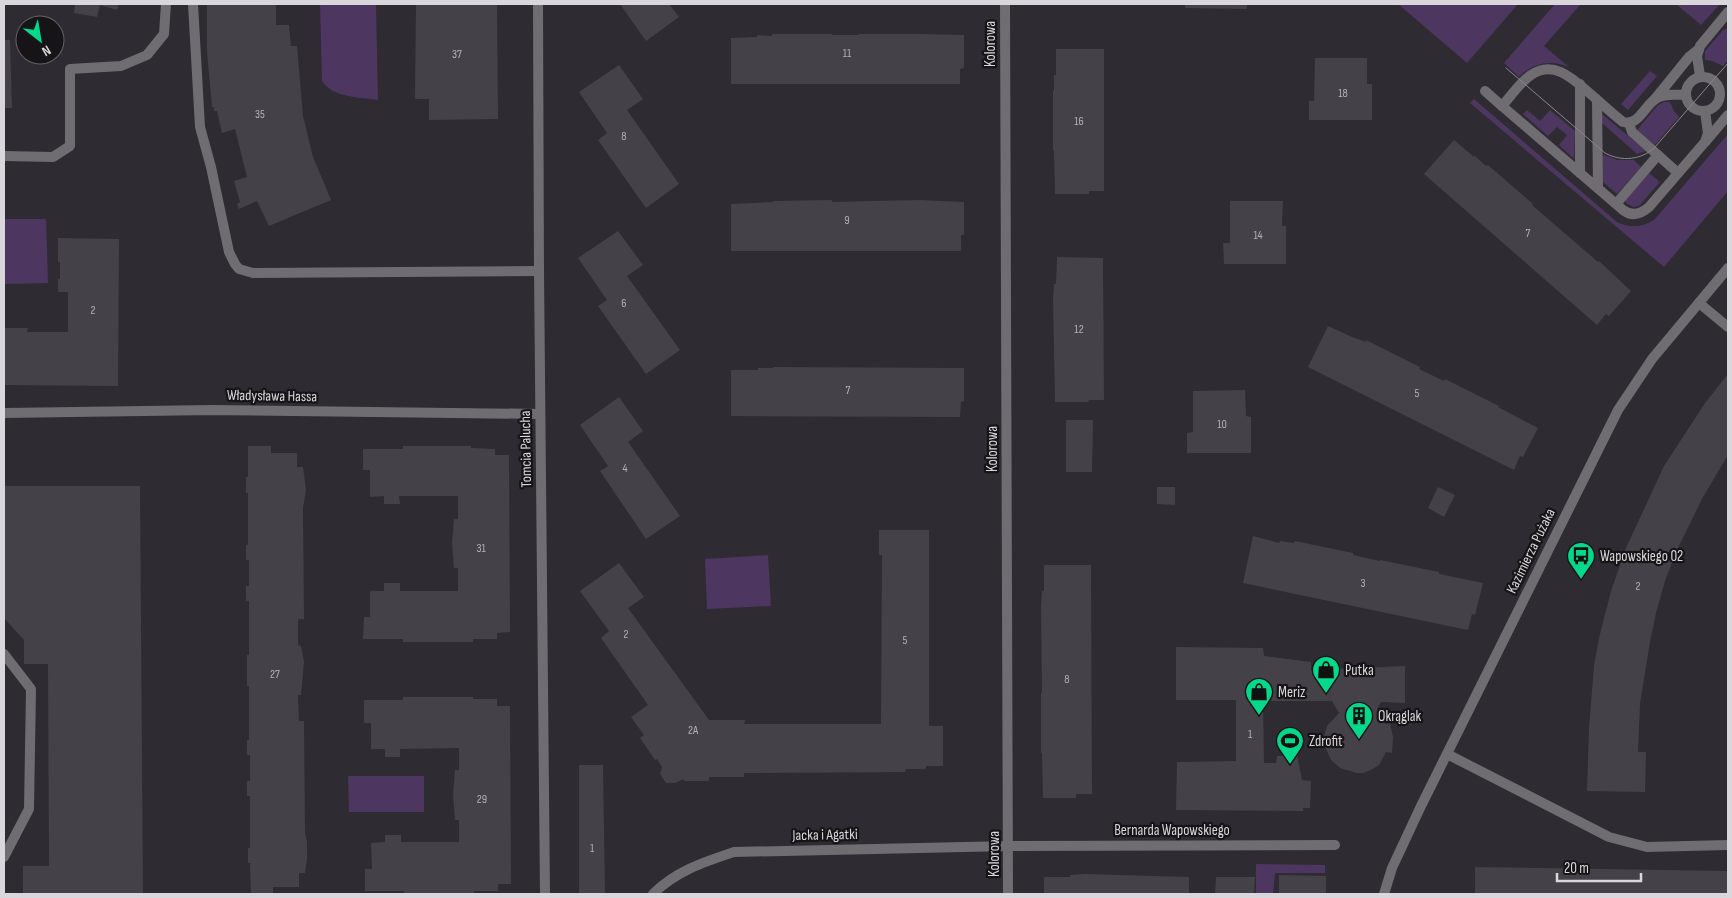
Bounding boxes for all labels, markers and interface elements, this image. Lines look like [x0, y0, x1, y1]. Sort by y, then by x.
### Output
north arrow [15, 15, 65, 65]
street label: Kolorowa [981, 21, 1000, 67]
text: N [39, 42, 54, 60]
house number: 11 [843, 46, 852, 61]
house number: 37 [452, 47, 462, 62]
house number: 18 [1338, 86, 1348, 101]
house number: 35 [255, 107, 265, 122]
house number: 16 [1074, 114, 1084, 129]
house number: 8 [621, 129, 627, 144]
house number: 9 [844, 213, 850, 228]
house number: 7 [1526, 226, 1531, 241]
house number: 14 [1253, 228, 1263, 243]
house number: 6 [621, 296, 627, 311]
house number: 2 [91, 303, 96, 318]
house number: 12 [1074, 322, 1084, 337]
house number: 7 [846, 383, 851, 398]
street label: Władysława Hassa [227, 386, 318, 406]
house number: 5 [1415, 386, 1420, 401]
street label: Tomcia Palucha [516, 410, 536, 488]
house number: 10 [1217, 417, 1227, 432]
street label: Kolorowa [983, 426, 1002, 472]
house number: 4 [622, 461, 628, 476]
street label: Kazimierza Pużaka [1502, 505, 1560, 597]
house number: 31 [476, 541, 486, 556]
bus stop icon: Wapowskiego 02 [1566, 541, 1596, 580]
place label: Wapowskiego 02 [1600, 547, 1683, 566]
house number: 3 [1360, 576, 1366, 591]
house number: 2 [1636, 579, 1641, 594]
house number: 2 [624, 627, 629, 642]
house number: 5 [903, 633, 908, 648]
shop icon: Putka [1311, 655, 1341, 694]
place label: Putka [1345, 661, 1374, 680]
house number: 27 [270, 667, 280, 682]
house number: 8 [1064, 672, 1070, 687]
shop icon: Meriz [1244, 677, 1274, 716]
place label: Meriz [1278, 683, 1306, 702]
building icon: Okrąglak [1344, 701, 1374, 740]
place label: Okrąglak [1378, 707, 1422, 726]
house number: 2A [688, 723, 699, 738]
sports icon: Zdrofit [1275, 726, 1305, 765]
house number: 1 [1248, 727, 1253, 742]
place label: Zdrofit [1309, 732, 1343, 751]
house number: 29 [477, 792, 487, 807]
street label: Bernarda Wapowskiego [1114, 821, 1230, 840]
street label: Jacka i Agatki [791, 825, 858, 845]
street label: Kolorowa [985, 831, 1004, 877]
house number: 1 [590, 841, 595, 856]
scale bar [1557, 850, 1641, 882]
text: 20 m [1564, 859, 1589, 878]

